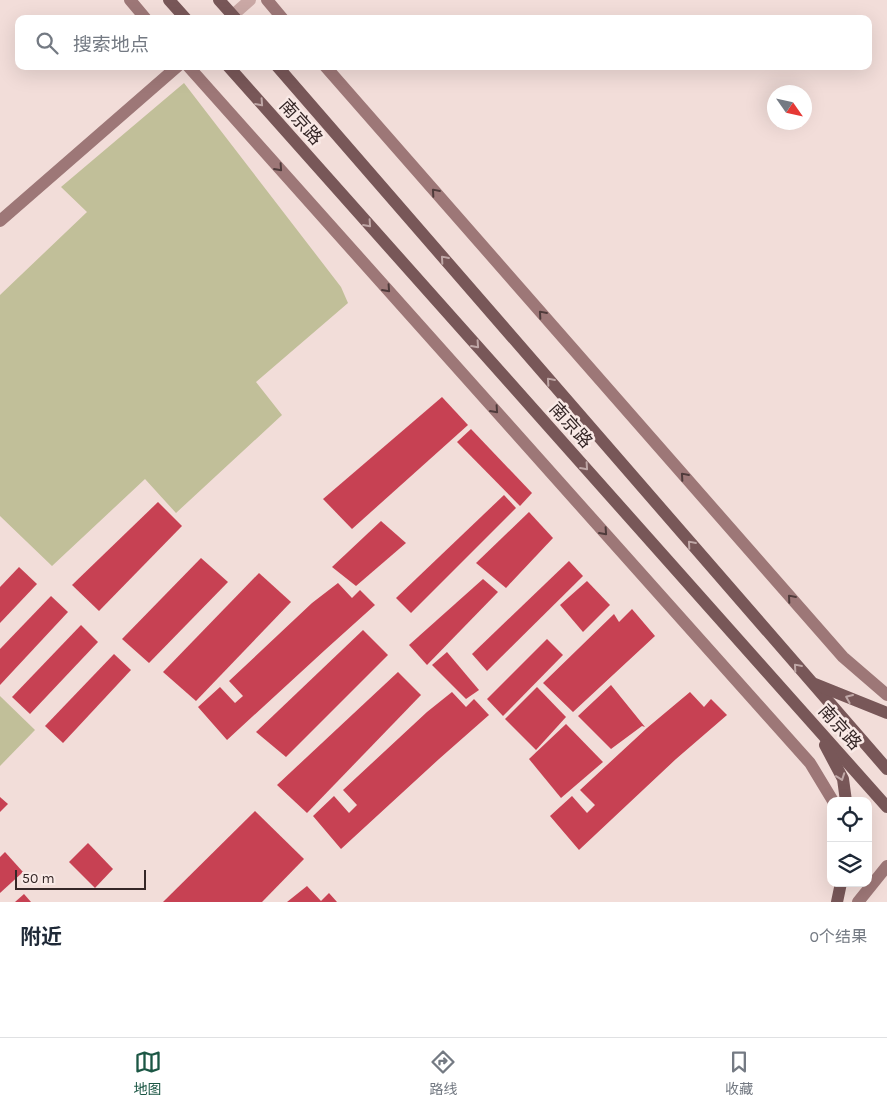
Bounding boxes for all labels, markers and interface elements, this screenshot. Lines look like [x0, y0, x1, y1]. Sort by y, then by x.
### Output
search box [15, 15, 872, 70]
icon: search [33, 29, 61, 57]
text: 搜索地点 [73, 34, 149, 56]
north arrow [767, 85, 812, 130]
street label: 南京路 [275, 95, 327, 149]
one-way arrow [255, 97, 264, 106]
one-way arrow [273, 162, 282, 171]
one-way arrow [432, 189, 441, 198]
one-way arrow [363, 218, 371, 227]
one-way arrow [440, 255, 449, 264]
one-way arrow [381, 284, 390, 293]
one-way arrow [539, 311, 548, 320]
one-way arrow [471, 340, 480, 349]
one-way arrow [547, 378, 556, 387]
street label: 南京路 [545, 398, 597, 452]
one-way arrow [490, 405, 499, 414]
one-way arrow [579, 461, 588, 470]
one-way arrow [681, 473, 690, 482]
one-way arrow [598, 526, 607, 535]
one-way arrow [688, 541, 697, 550]
one-way arrow [788, 595, 797, 604]
one-way arrow [794, 663, 803, 672]
one-way arrow [845, 694, 854, 705]
street label: 南京路 [814, 700, 866, 754]
one-way arrow [835, 772, 845, 781]
map controls [827, 797, 872, 887]
button: locate [827, 797, 872, 842]
button: layers [827, 842, 872, 887]
scale bar [15, 867, 146, 890]
text: 50 m [22, 870, 55, 887]
text: 附近 [20, 925, 62, 949]
text: 0个结果 [810, 927, 867, 946]
tab: 地图 [134, 1048, 162, 1098]
tab: 路线 [429, 1048, 457, 1098]
tab: 收藏 [725, 1048, 753, 1098]

